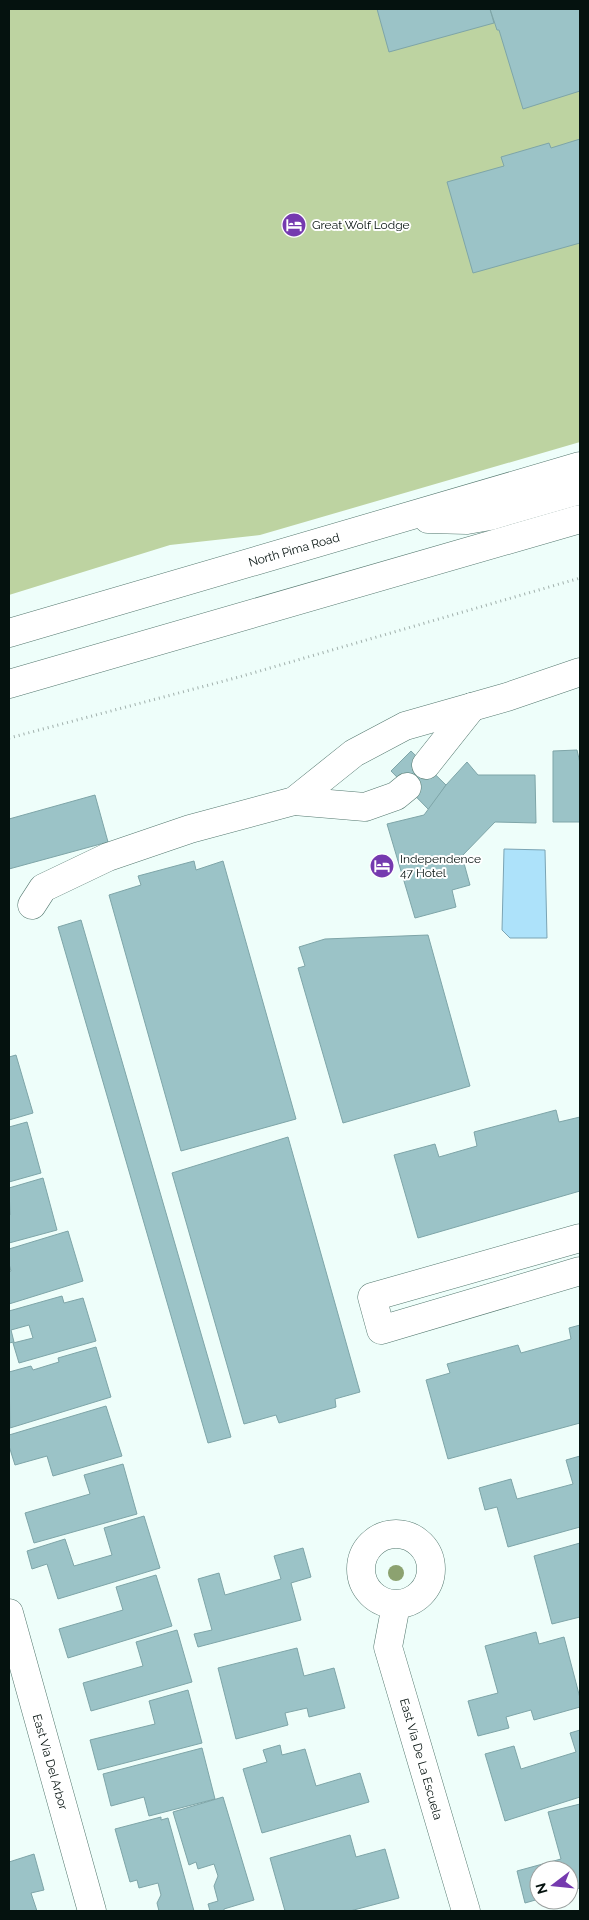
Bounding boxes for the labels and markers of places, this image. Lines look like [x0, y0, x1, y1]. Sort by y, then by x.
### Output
hotel icon: Great Wolf Lodge [281, 212, 307, 238]
place label: Great Wolf Lodge [312, 218, 410, 232]
place label: Independence 47 Hotel [400, 852, 481, 880]
hotel icon: Independence 47 Hotel [369, 853, 395, 879]

